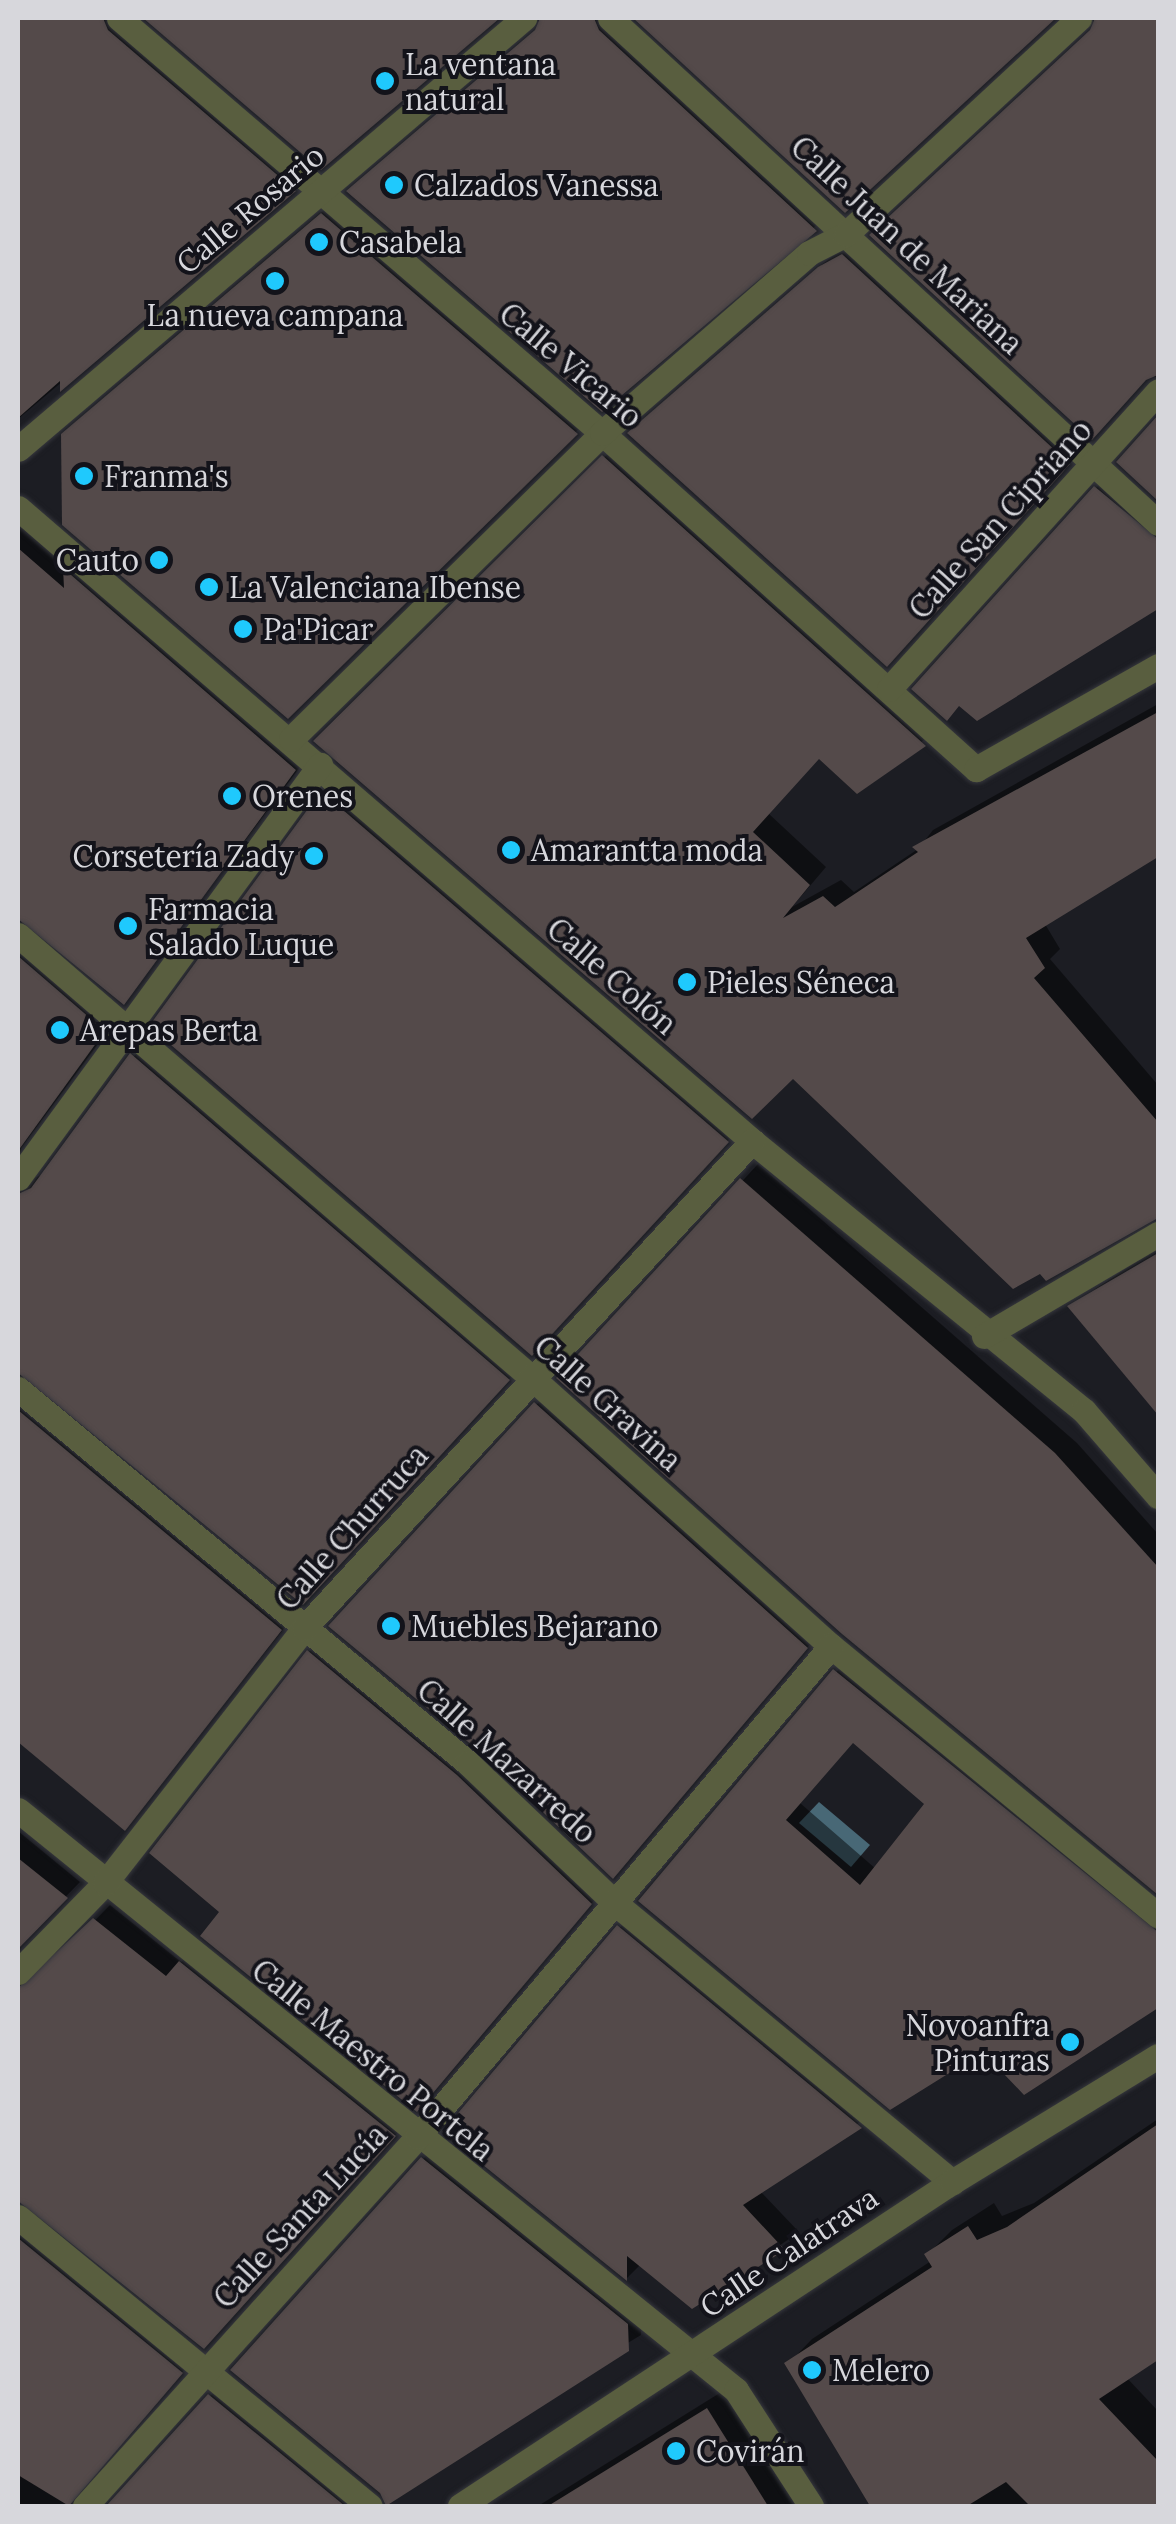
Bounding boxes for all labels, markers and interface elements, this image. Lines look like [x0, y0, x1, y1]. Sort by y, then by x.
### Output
place label: La ventana natural [405, 46, 556, 116]
marker: La ventana natural [374, 70, 396, 92]
street label: Calle Juan de Mariana [784, 128, 1030, 362]
street label: Calle Rosario [169, 137, 331, 281]
place label: Calzados Vanessa [414, 167, 659, 203]
marker: Calzados Vanessa [383, 174, 405, 196]
place label: Casabela [339, 224, 462, 260]
marker: Casabela [308, 231, 330, 253]
marker: La nueva campana [264, 270, 286, 292]
street label: Calle Vicario [492, 295, 650, 435]
place label: La nueva campana [146, 297, 404, 333]
street label: Calle San Cipriano [901, 412, 1099, 626]
place label: Franma's [104, 458, 229, 494]
marker: Franma's [73, 465, 95, 487]
place label: Cauto [56, 542, 139, 578]
marker: Cauto [148, 549, 170, 571]
place label: La Valenciana Ibense [229, 569, 521, 605]
marker: La Valenciana Ibense [198, 576, 220, 598]
place label: Pa'Picar [263, 611, 373, 647]
marker: Pa'Picar [232, 618, 254, 640]
place label: Orenes [252, 778, 353, 814]
marker: Orenes [221, 785, 243, 807]
place label: Amarantta moda [531, 832, 763, 868]
place label: Corsetería Zady [73, 838, 294, 874]
marker: Amarantta moda [500, 839, 522, 861]
marker: Corsetería Zady [303, 845, 325, 867]
place label: Farmacia Salado Luque [148, 891, 334, 962]
street label: Calle Colón [540, 910, 684, 1042]
marker: Farmacia Salado Luque [117, 915, 139, 937]
place label: Pieles Séneca [707, 964, 895, 1000]
marker: Pieles Séneca [676, 971, 698, 993]
place label: Arepas Berta [80, 1012, 258, 1048]
marker: Arepas Berta [49, 1019, 71, 1041]
street label: Calle Gravina [527, 1328, 689, 1478]
street label: Calle Churruca [269, 1437, 435, 1617]
place label: Muebles Bejarano [411, 1608, 659, 1644]
marker: Muebles Bejarano [380, 1615, 402, 1637]
street label: Calle Mazarredo [410, 1671, 604, 1851]
street label: Calle Maestro Portela [245, 1952, 501, 2168]
place label: Novoanfra Pinturas [905, 2007, 1050, 2078]
marker: Novoanfra Pinturas [1059, 2031, 1081, 2053]
street label: Calle Santa Lucía [206, 2117, 394, 2315]
street label: Calle Calatrava [693, 2179, 885, 2325]
place label: Melero [832, 2352, 930, 2388]
marker: Melero [801, 2359, 823, 2381]
place label: Covirán [696, 2433, 804, 2469]
marker: Covirán [665, 2440, 687, 2462]

